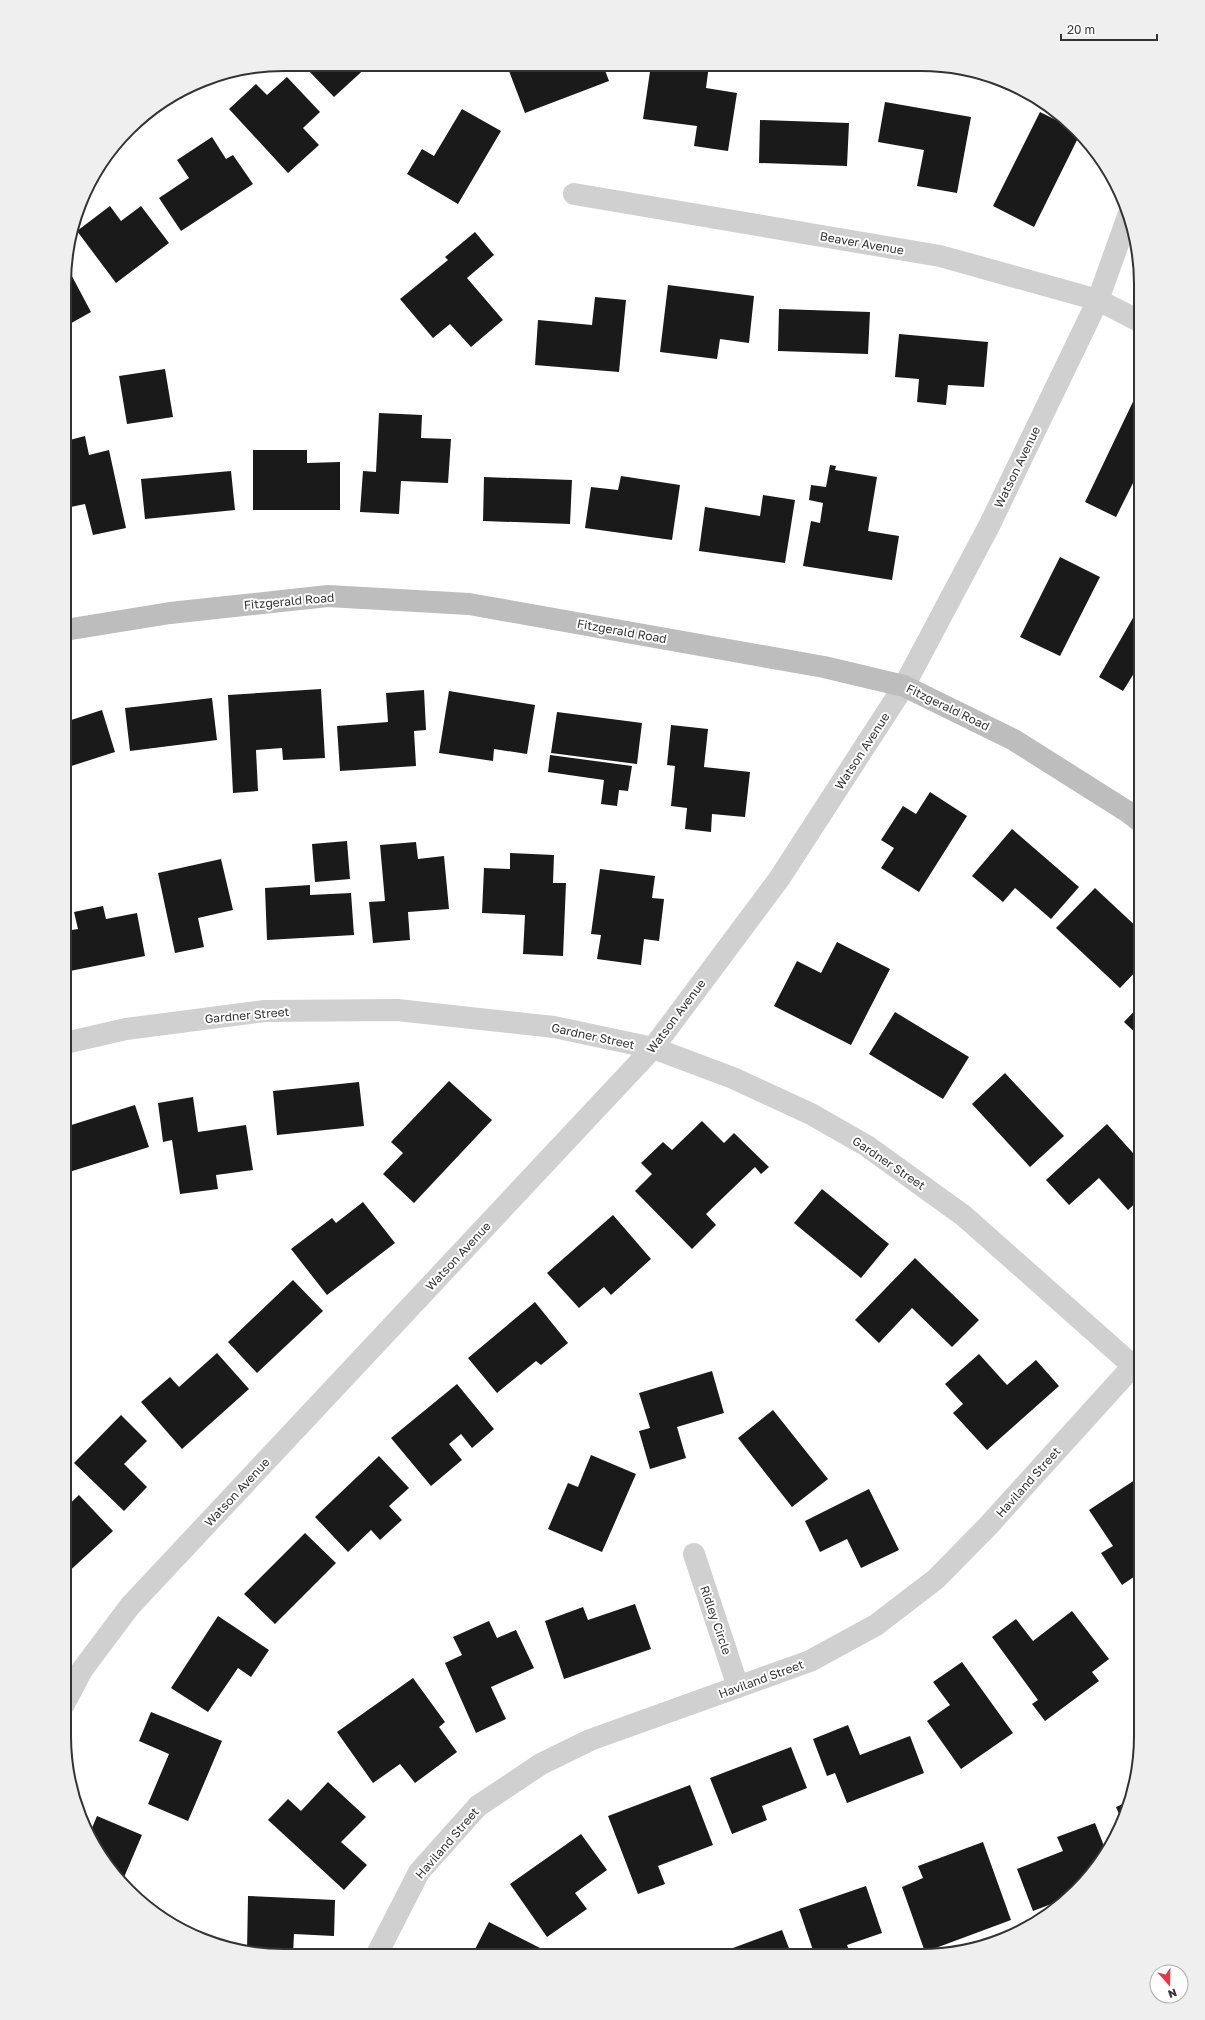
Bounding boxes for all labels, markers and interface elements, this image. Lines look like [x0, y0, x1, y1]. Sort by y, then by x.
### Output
scale bar [1061, 16, 1157, 42]
text: 20 m [1067, 22, 1095, 37]
street label: Beaver Avenue [819, 228, 905, 258]
street label: Watson Avenue [991, 424, 1043, 510]
street label: Fitzgerald Road [243, 590, 335, 612]
street label: Fitzgerald Road [576, 616, 668, 646]
street label: Fitzgerald Road [904, 680, 992, 734]
street label: Watson Avenue [832, 710, 892, 792]
street label: Watson Avenue [643, 976, 709, 1056]
street label: Gardner Street [204, 1004, 290, 1026]
street label: Gardner Street [550, 1020, 636, 1052]
street label: Gardner Street [850, 1133, 928, 1193]
street label: Watson Avenue [422, 1218, 494, 1294]
street label: Haviland Street [992, 1444, 1064, 1520]
street label: Watson Avenue [201, 1454, 273, 1530]
street label: Ridley Circle [697, 1583, 735, 1657]
street label: Haviland Street [716, 1657, 806, 1701]
street label: Haviland Street [412, 1804, 482, 1882]
north arrow [1149, 1964, 1189, 2004]
text: N [1166, 1986, 1179, 2001]

